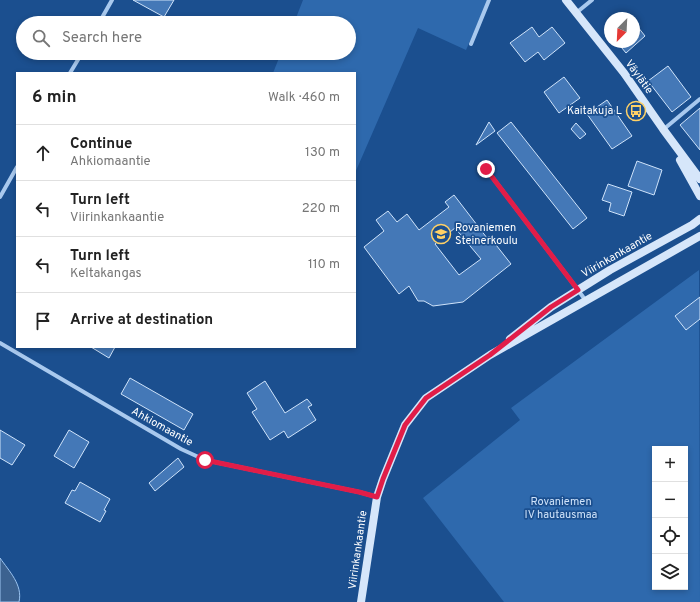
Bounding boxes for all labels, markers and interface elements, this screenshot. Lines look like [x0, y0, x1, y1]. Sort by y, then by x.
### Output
north arrow [604, 12, 640, 48]
search box [16, 16, 356, 60]
icon: search [30, 27, 52, 49]
text: Search here [62, 29, 142, 48]
street label: Väylätie [622, 57, 656, 97]
text: 6 min [32, 87, 76, 109]
text: Walk · 460 m [268, 90, 340, 106]
bus stop icon: Kaitakuja L [625, 100, 647, 122]
place label: Kaitakuja L [567, 104, 622, 118]
text: Continue [70, 135, 132, 154]
icon: ahead [32, 142, 54, 164]
text: 130 m [305, 145, 340, 161]
text: Ahkiomaantie [70, 154, 151, 170]
route end [477, 160, 495, 178]
text: Turn left [70, 191, 130, 210]
icon: left [32, 198, 54, 220]
text: 220 m [302, 201, 340, 217]
text: Viirinkankaantie [70, 210, 164, 226]
place label: Rovaniemen Steinerkoulu [455, 221, 518, 248]
school or university icon: Rovaniemen Steinerkoulu [430, 223, 452, 245]
street label: Viirinkankaantie [579, 229, 655, 281]
text: Turn left [70, 247, 130, 266]
icon: left [32, 254, 54, 276]
text: 110 m [308, 257, 340, 273]
text: Keltakangas [70, 266, 142, 282]
icon: arrive [32, 310, 54, 332]
text: Arrive at destination [70, 311, 213, 330]
street label: Ahkiomaantie [129, 404, 195, 450]
map controls [652, 446, 688, 590]
button: + [652, 446, 688, 482]
route start [196, 451, 214, 469]
button: − [652, 482, 688, 518]
park label: Rovaniemen IV hautausmaa [525, 495, 598, 522]
street label: Viirinkankaantie [346, 510, 370, 590]
button: locate [652, 518, 688, 554]
button: layers [652, 554, 688, 590]

